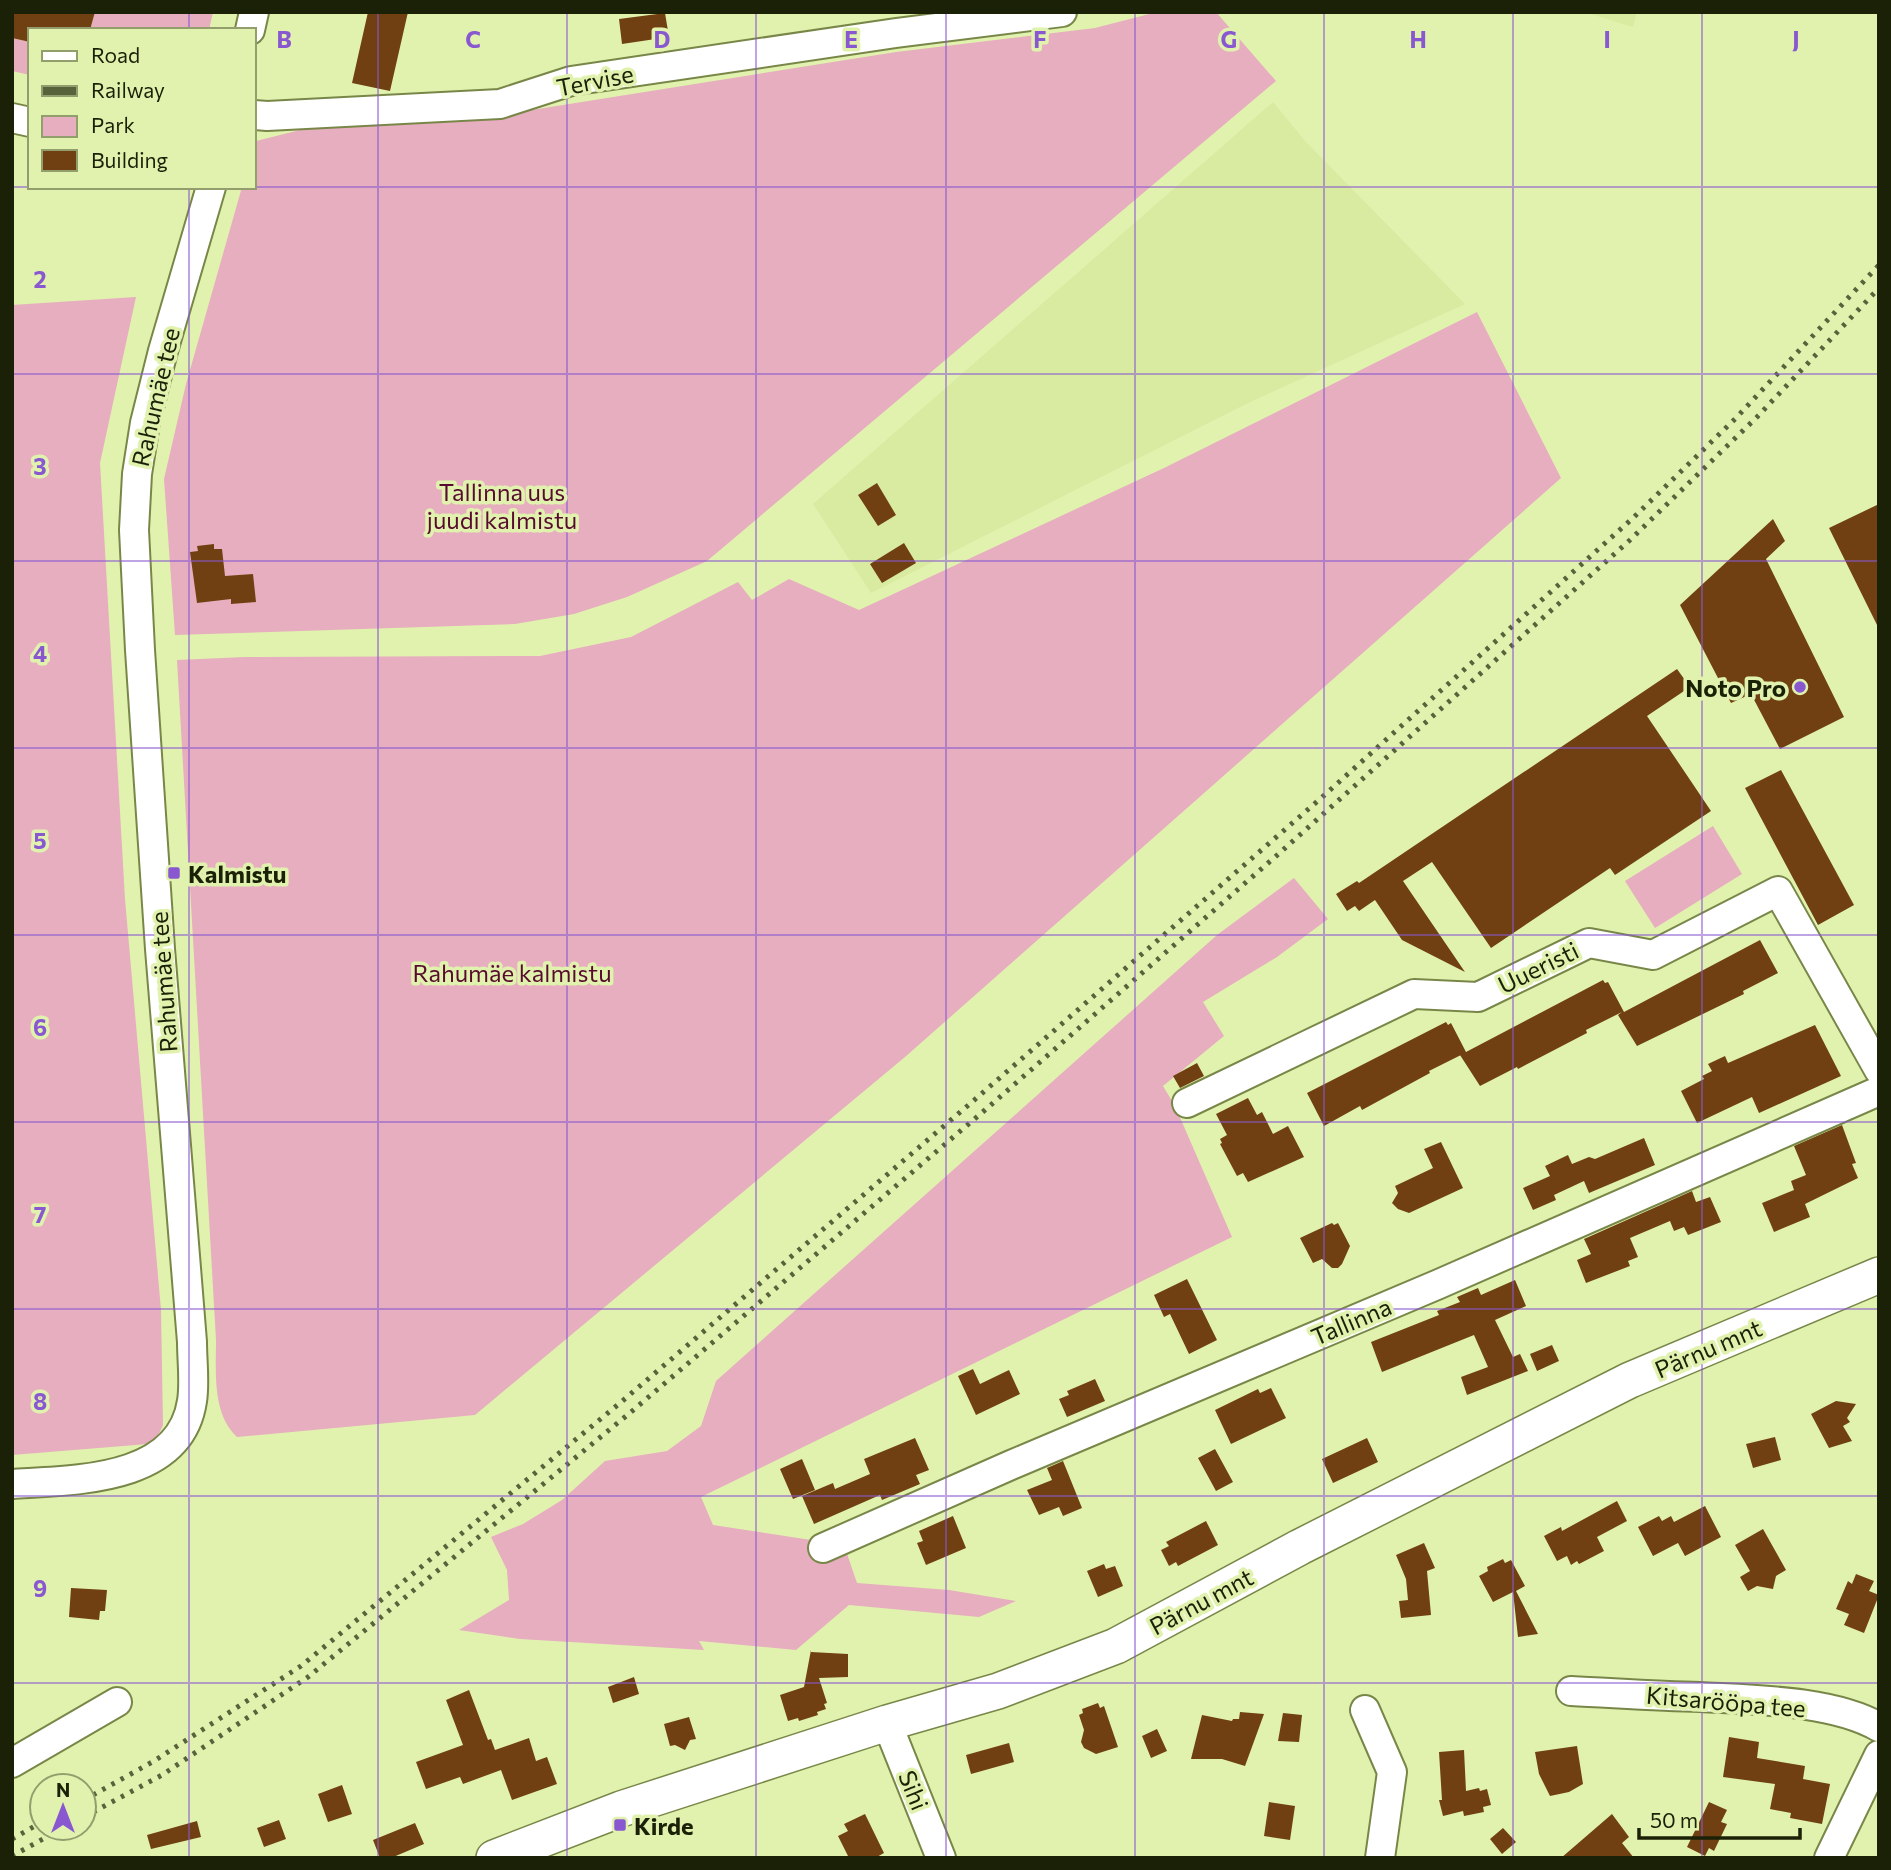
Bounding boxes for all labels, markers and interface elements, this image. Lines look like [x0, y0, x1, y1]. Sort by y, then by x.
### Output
text: B [276, 25, 292, 53]
text: C [465, 25, 481, 53]
text: D [654, 25, 671, 53]
text: E [844, 25, 858, 53]
text: F [1033, 25, 1047, 53]
text: G [1221, 25, 1237, 53]
text: H [1409, 25, 1427, 53]
text: I [1603, 25, 1611, 53]
text: J [1792, 25, 1800, 53]
legend [28, 28, 256, 189]
text: Road [91, 42, 140, 67]
street label: Tervise [554, 58, 636, 102]
text: Railway [91, 77, 165, 102]
text: Park [91, 112, 135, 137]
text: Building [91, 147, 168, 172]
text: 2 [33, 265, 47, 293]
street label: Rahumäe tee [125, 325, 185, 469]
text: 3 [33, 452, 47, 480]
park label: Tallinna uus juudi kalmistu [427, 477, 577, 534]
text: 4 [33, 639, 47, 667]
place label: Noto Pro [1685, 673, 1786, 702]
marker: Noto Pro [1792, 679, 1808, 695]
text: 5 [33, 826, 47, 854]
place label: Kalmistu [188, 859, 286, 888]
marker: Kalmistu [166, 865, 182, 881]
street label: Rahumäe tee [144, 910, 182, 1054]
street label: Uueristi [1493, 935, 1583, 999]
park label: Rahumäe kalmistu [412, 958, 612, 987]
text: 6 [33, 1013, 47, 1041]
text: 7 [34, 1200, 46, 1228]
street label: Tallinna [1307, 1291, 1395, 1351]
street label: Pärnu mnt [1650, 1312, 1766, 1383]
text: 8 [33, 1387, 47, 1415]
street label: Pärnu mnt [1144, 1562, 1258, 1640]
text: 9 [33, 1574, 47, 1602]
street label: Kitsarööpa tee [1645, 1680, 1807, 1722]
street label: Sihi [893, 1766, 935, 1814]
north arrow [28, 1772, 98, 1842]
text: N [56, 1778, 70, 1801]
scale bar [1639, 1797, 1800, 1841]
text: 50 m [1650, 1807, 1698, 1832]
place label: Kirde [634, 1811, 694, 1840]
marker: Kirde [612, 1817, 628, 1833]

